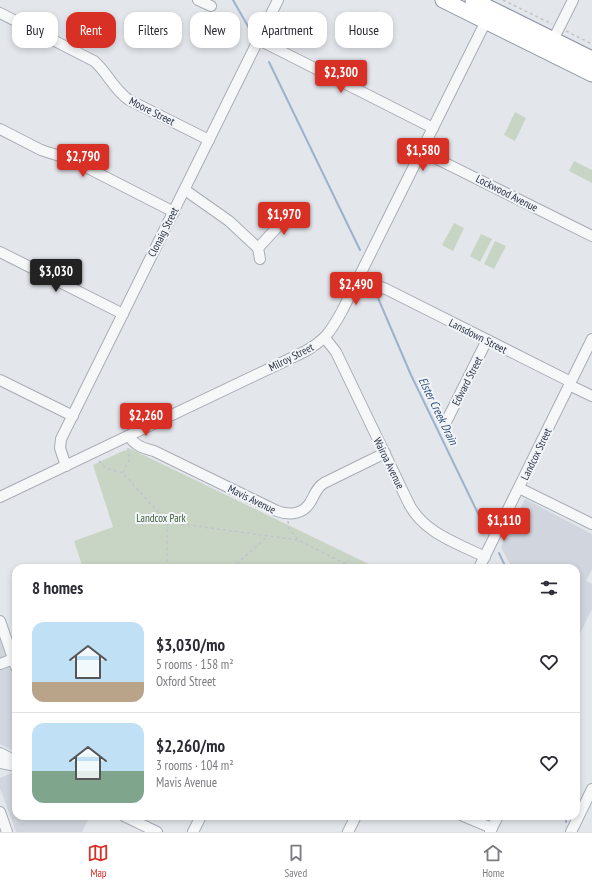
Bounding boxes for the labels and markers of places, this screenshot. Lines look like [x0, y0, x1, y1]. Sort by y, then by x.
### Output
pin: $2,300 [308, 60, 374, 94]
pin: $1,580 [390, 138, 456, 172]
pin: $2,790 [50, 144, 116, 178]
pin: $1,970 [251, 202, 317, 236]
pin: $3,030 [23, 259, 89, 293]
pin: $2,490 [323, 272, 389, 306]
pin: $2,260 [113, 403, 179, 437]
pin: $1,110 [471, 508, 537, 542]

